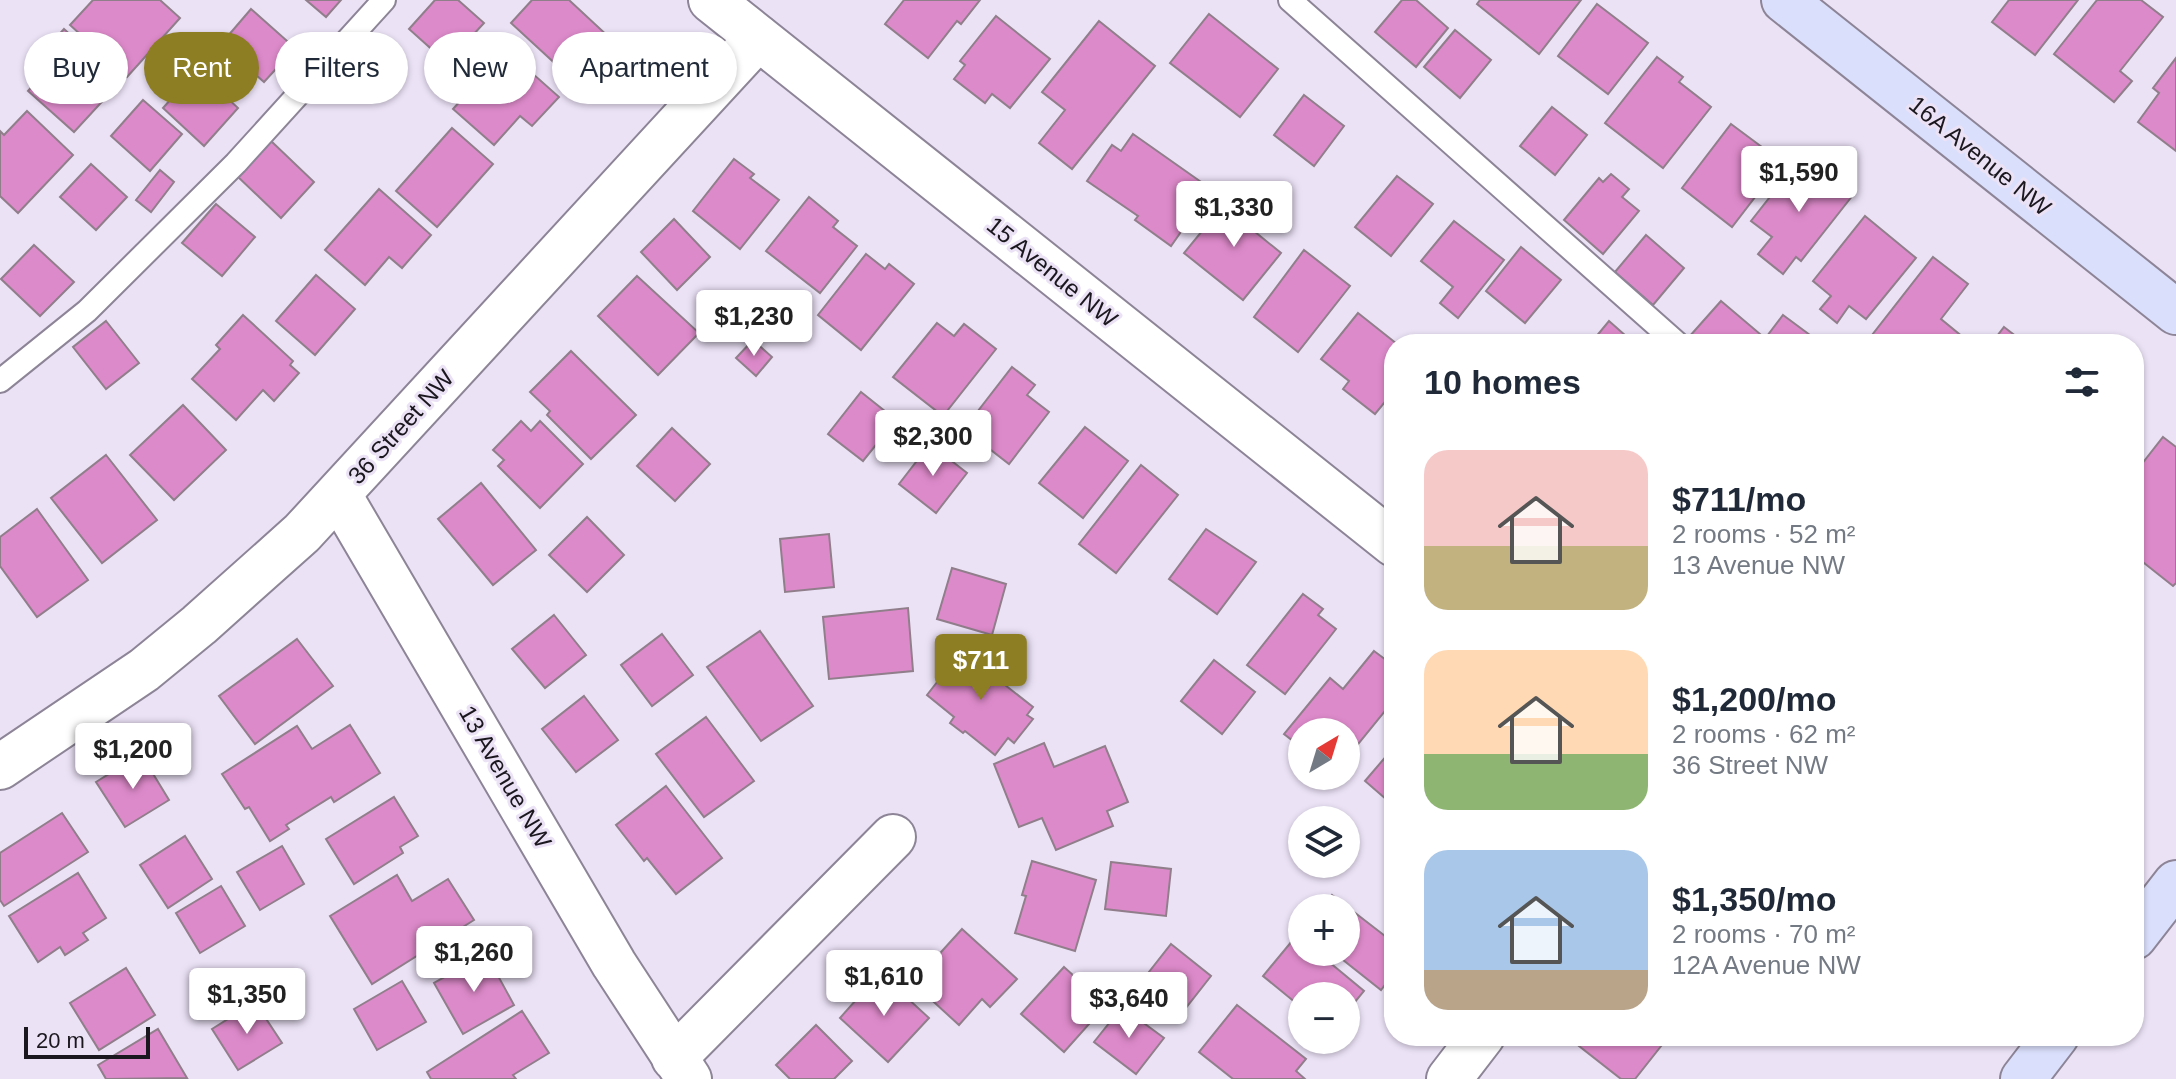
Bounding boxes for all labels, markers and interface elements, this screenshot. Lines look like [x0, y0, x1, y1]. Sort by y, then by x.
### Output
chip: Buy [24, 32, 128, 104]
chip: Rent [144, 32, 259, 104]
chip: Filters [275, 32, 408, 104]
chip: New [424, 32, 536, 104]
chip: Apartment [552, 32, 737, 104]
street label: 16A Avenue NW [1904, 90, 2057, 221]
pin: $1,590 [1734, 146, 1864, 214]
text: $1,590 [1759, 157, 1839, 187]
pin: $1,330 [1169, 181, 1299, 249]
text: $1,330 [1194, 192, 1274, 222]
street label: 15 Avenue NW [982, 211, 1123, 333]
pin: $1,230 [689, 290, 819, 358]
text: $1,230 [714, 301, 794, 331]
icon: filters [2060, 360, 2104, 404]
text: 10 homes [1424, 363, 1581, 401]
street label: 36 Street NW [342, 364, 459, 489]
pin: $2,300 [868, 410, 998, 478]
text: $2,300 [893, 421, 973, 451]
text: $711/mo [1672, 480, 1806, 518]
icon: home [1488, 482, 1584, 578]
text: 2 rooms · 52 m² [1672, 519, 1856, 549]
text: 13 Avenue NW [1672, 550, 1845, 580]
pin: $711 [934, 634, 1028, 702]
text: $711 [953, 645, 1009, 675]
text: $1,200/mo [1672, 680, 1836, 718]
icon: home [1488, 682, 1584, 778]
street label: 13 Avenue NW [454, 701, 557, 853]
north arrow [1288, 718, 1360, 790]
map controls [1288, 718, 1360, 1054]
text: 2 rooms · 62 m² [1672, 719, 1856, 749]
pin: $1,200 [68, 723, 198, 791]
text: $1,200 [93, 734, 173, 764]
text: 36 Street NW [1672, 750, 1828, 780]
button: layers [1288, 806, 1360, 878]
text: $1,350/mo [1672, 880, 1836, 918]
icon: home [1488, 882, 1584, 978]
button: + [1288, 894, 1360, 966]
text: 2 rooms · 70 m² [1672, 919, 1856, 949]
pin: $1,260 [409, 926, 539, 994]
text: $1,260 [434, 937, 514, 967]
pin: $1,610 [819, 950, 949, 1018]
text: 12A Avenue NW [1672, 950, 1861, 980]
text: $1,610 [844, 961, 924, 991]
pin: $1,350 [182, 968, 312, 1036]
pin: $3,640 [1064, 972, 1194, 1040]
text: $1,350 [207, 979, 287, 1009]
button: − [1288, 982, 1360, 1054]
text: $3,640 [1089, 983, 1169, 1013]
scale bar [24, 1023, 150, 1059]
text: 20 m [36, 1028, 85, 1053]

